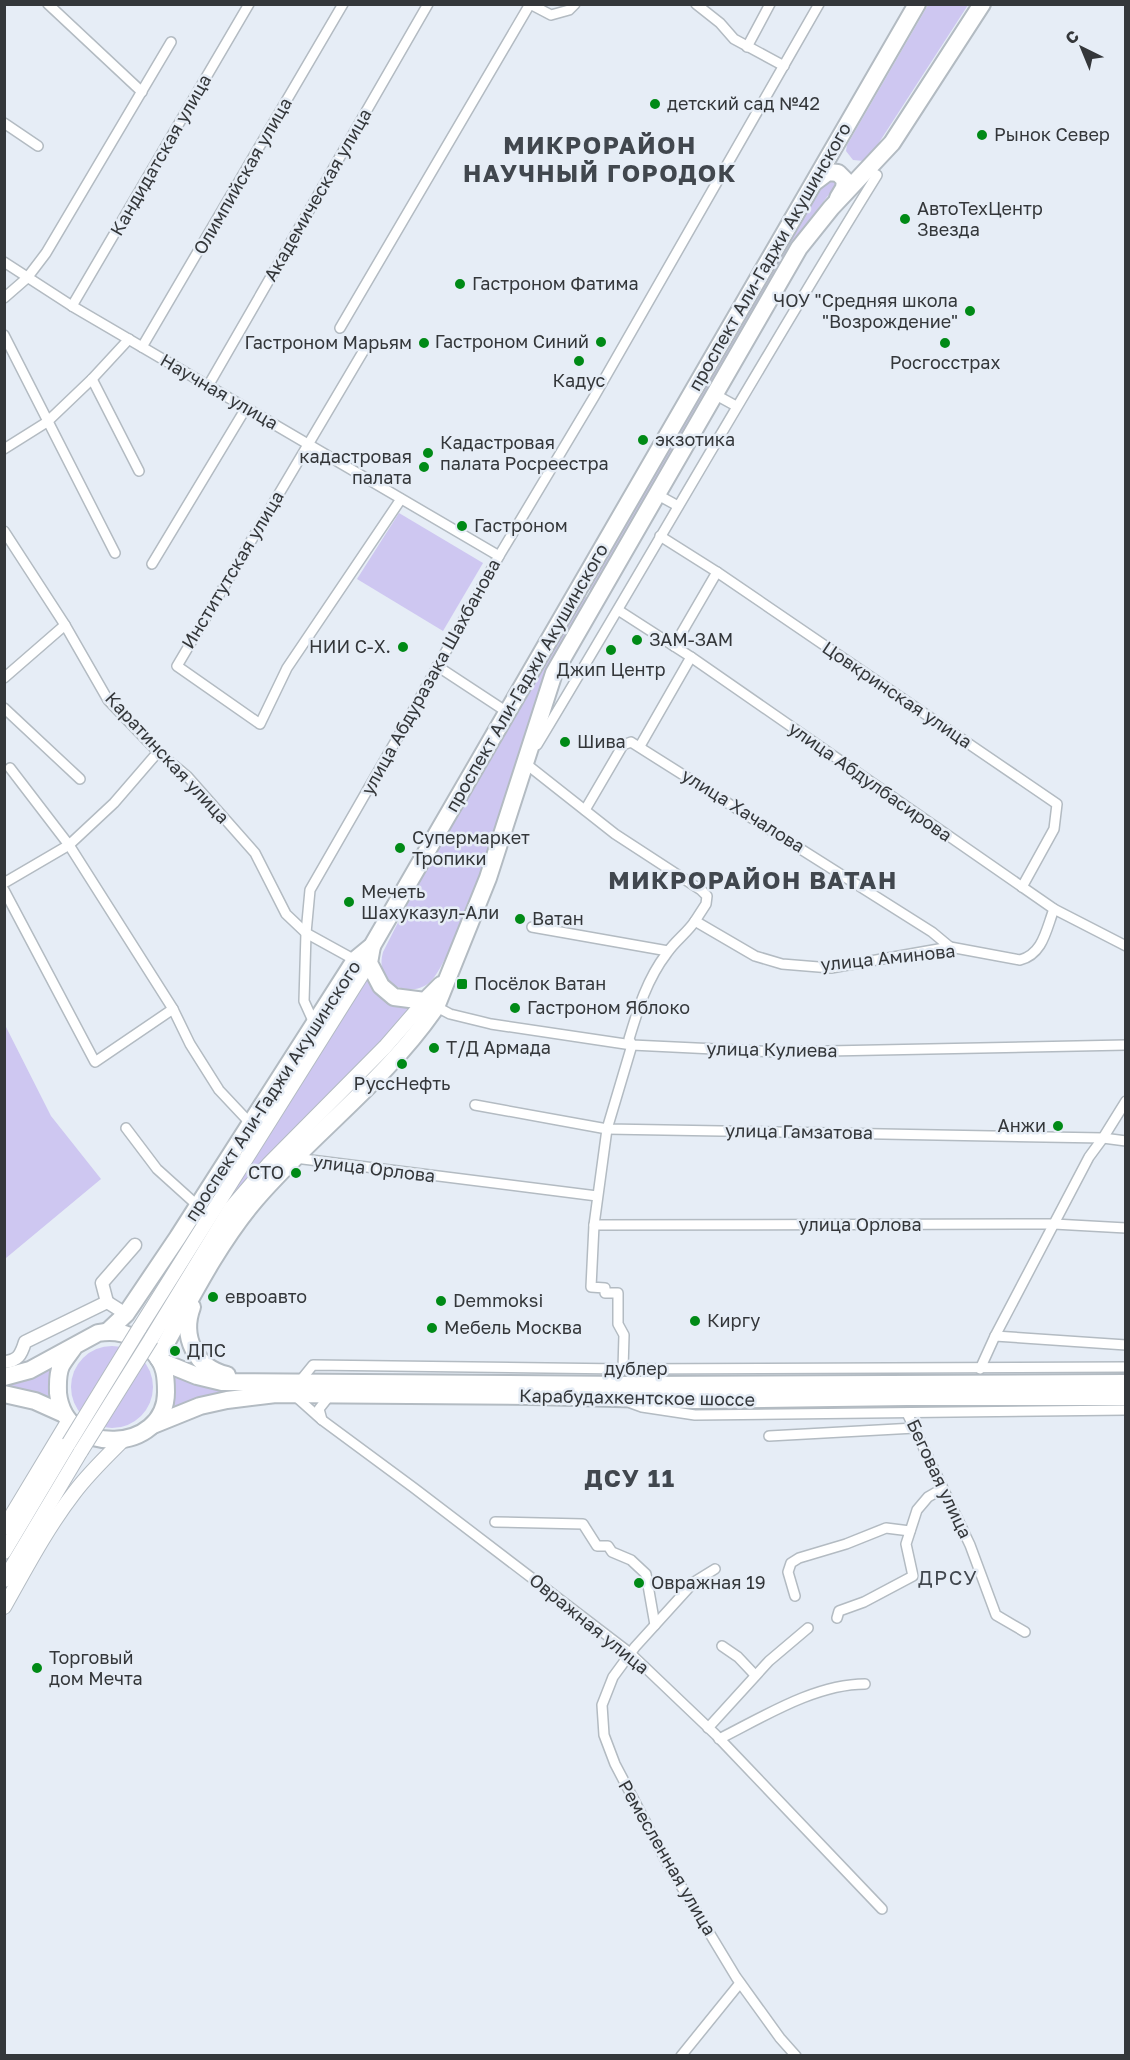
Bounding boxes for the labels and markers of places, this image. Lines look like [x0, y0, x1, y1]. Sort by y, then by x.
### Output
place label: детский сад №42 [667, 92, 820, 114]
marker: детский сад №42 [648, 97, 662, 111]
place label: Рынок Север [994, 123, 1110, 145]
marker: Рынок Север [975, 128, 989, 142]
place label: АвтоТехЦентр Звезда [917, 197, 1043, 240]
marker: АвтоТехЦентр Звезда [898, 212, 912, 226]
place label: Гастроном Фатима [472, 272, 639, 294]
marker: Гастроном Фатима [453, 277, 467, 291]
place label: ЧОУ "Средняя школа "Возрождение" [773, 289, 958, 332]
marker: ЧОУ "Средняя школа "Возрождение" [963, 304, 977, 318]
place label: Гастроном Синий [435, 330, 589, 352]
place label: Гастроном Марьям [244, 331, 412, 353]
marker: Гастроном Синий [594, 335, 608, 349]
marker: Гастроном Марьям [417, 336, 431, 350]
marker: Росгосстрах [938, 336, 952, 350]
place label: Росгосстрах [890, 351, 1000, 373]
marker: Кадус [572, 354, 586, 368]
place label: Кадус [553, 369, 606, 391]
place label: экзотика [655, 428, 735, 450]
place label: Кадастровая палата Росреестра [440, 431, 609, 474]
marker: экзотика [636, 433, 650, 447]
place label: кадастровая палата [299, 445, 412, 488]
marker: Кадастровая палата Росреестра [421, 446, 435, 460]
marker: кадастровая палата [417, 460, 431, 474]
place label: Гастроном [474, 514, 568, 536]
marker: Гастроном [455, 519, 469, 533]
place label: ЗАМ-ЗАМ [649, 628, 733, 650]
marker: ЗАМ-ЗАМ [630, 633, 644, 647]
place label: НИИ С-Х. [309, 635, 391, 657]
marker: НИИ С-Х. [396, 640, 410, 654]
marker: Джип Центр [604, 643, 618, 657]
place label: Джип Центр [557, 658, 665, 680]
place label: Шива [577, 730, 626, 752]
marker: Шива [558, 735, 572, 749]
place label: Супермаркет Тропики [412, 826, 530, 869]
marker: Супермаркет Тропики [393, 841, 407, 855]
place label: Мечеть Шахуказул-Али [361, 880, 499, 923]
marker: Мечеть Шахуказул-Али [342, 895, 356, 909]
place label: Ватан [532, 907, 584, 929]
marker: Ватан [513, 912, 527, 926]
place label: Посёлок Ватан [474, 972, 606, 994]
marker: Посёлок Ватан [455, 977, 469, 991]
place label: Гастроном Яблоко [527, 996, 690, 1018]
marker: Гастроном Яблоко [508, 1001, 522, 1015]
place label: Т/Д Армада [446, 1036, 551, 1058]
marker: Т/Д Армада [427, 1041, 441, 1055]
marker: РуссНефть [395, 1057, 409, 1071]
place label: РуссНефть [353, 1072, 451, 1094]
place label: Анжи [998, 1114, 1046, 1136]
marker: Анжи [1051, 1119, 1065, 1133]
place label: СТО [248, 1161, 284, 1183]
marker: СТО [289, 1166, 303, 1180]
place label: евроавто [225, 1285, 307, 1307]
place label: Demmoksi [453, 1289, 543, 1311]
marker: евроавто [206, 1290, 220, 1304]
marker: Demmoksi [434, 1294, 448, 1308]
place label: Киргу [707, 1309, 760, 1331]
marker: Киргу [688, 1314, 702, 1328]
place label: Мебель Москва [444, 1316, 582, 1338]
marker: Мебель Москва [425, 1321, 439, 1335]
place label: ДПС [187, 1339, 226, 1361]
marker: ДПС [168, 1344, 182, 1358]
place label: Овражная 19 [651, 1571, 766, 1593]
marker: Овражная 19 [632, 1576, 646, 1590]
place label: Торговый дом Мечта [49, 1646, 143, 1689]
marker: Торговый дом Мечта [30, 1661, 44, 1675]

